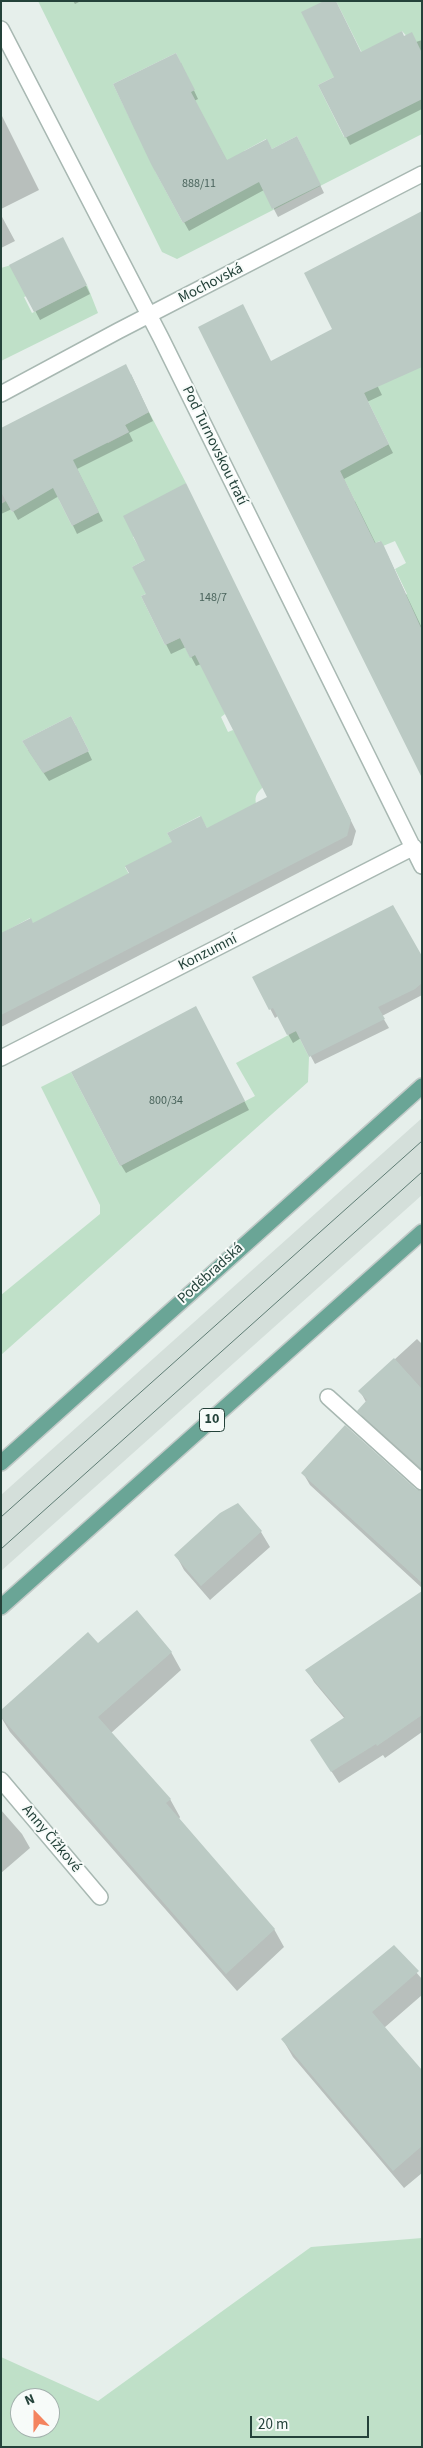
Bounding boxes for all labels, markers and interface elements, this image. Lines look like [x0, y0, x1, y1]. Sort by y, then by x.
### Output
house number: 888/11 [182, 177, 216, 191]
street label: Mochovská [176, 260, 246, 308]
street label: Pod Turnovskou tratí [177, 383, 251, 509]
house number: 148/7 [199, 591, 227, 605]
street label: Konzumní [176, 931, 240, 975]
house number: 800/34 [149, 1094, 183, 1108]
street label: Poděbradská [174, 1240, 248, 1308]
road number: 10 [200, 1408, 224, 1432]
street label: Anny Čížkové [17, 1801, 85, 1877]
north arrow [10, 2388, 60, 2438]
text: N [22, 2389, 38, 2411]
scale bar [253, 2406, 372, 2438]
text: 20 m [258, 2414, 288, 2435]

